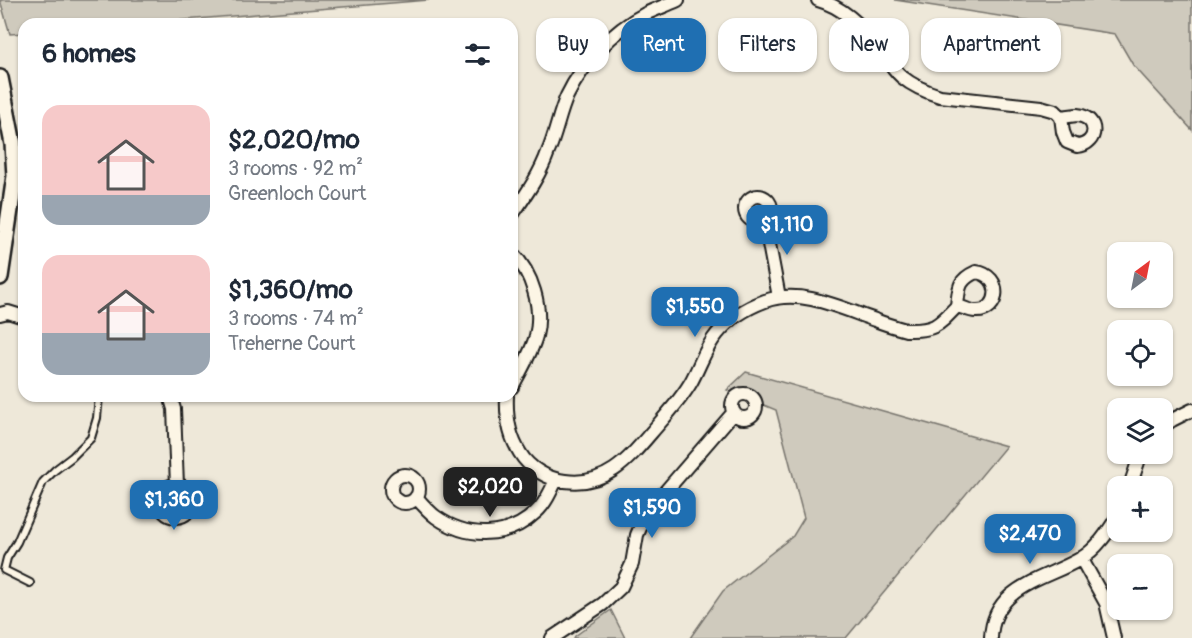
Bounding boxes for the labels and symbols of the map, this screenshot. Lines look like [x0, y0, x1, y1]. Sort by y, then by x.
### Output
pin: $1,110 [738, 205, 836, 256]
north arrow [1107, 242, 1173, 308]
pin: $1,550 [646, 287, 744, 338]
pin: $2,020 [441, 467, 539, 518]
pin: $1,360 [125, 480, 223, 531]
pin: $1,590 [603, 488, 701, 539]
pin: $2,470 [981, 514, 1079, 565]

